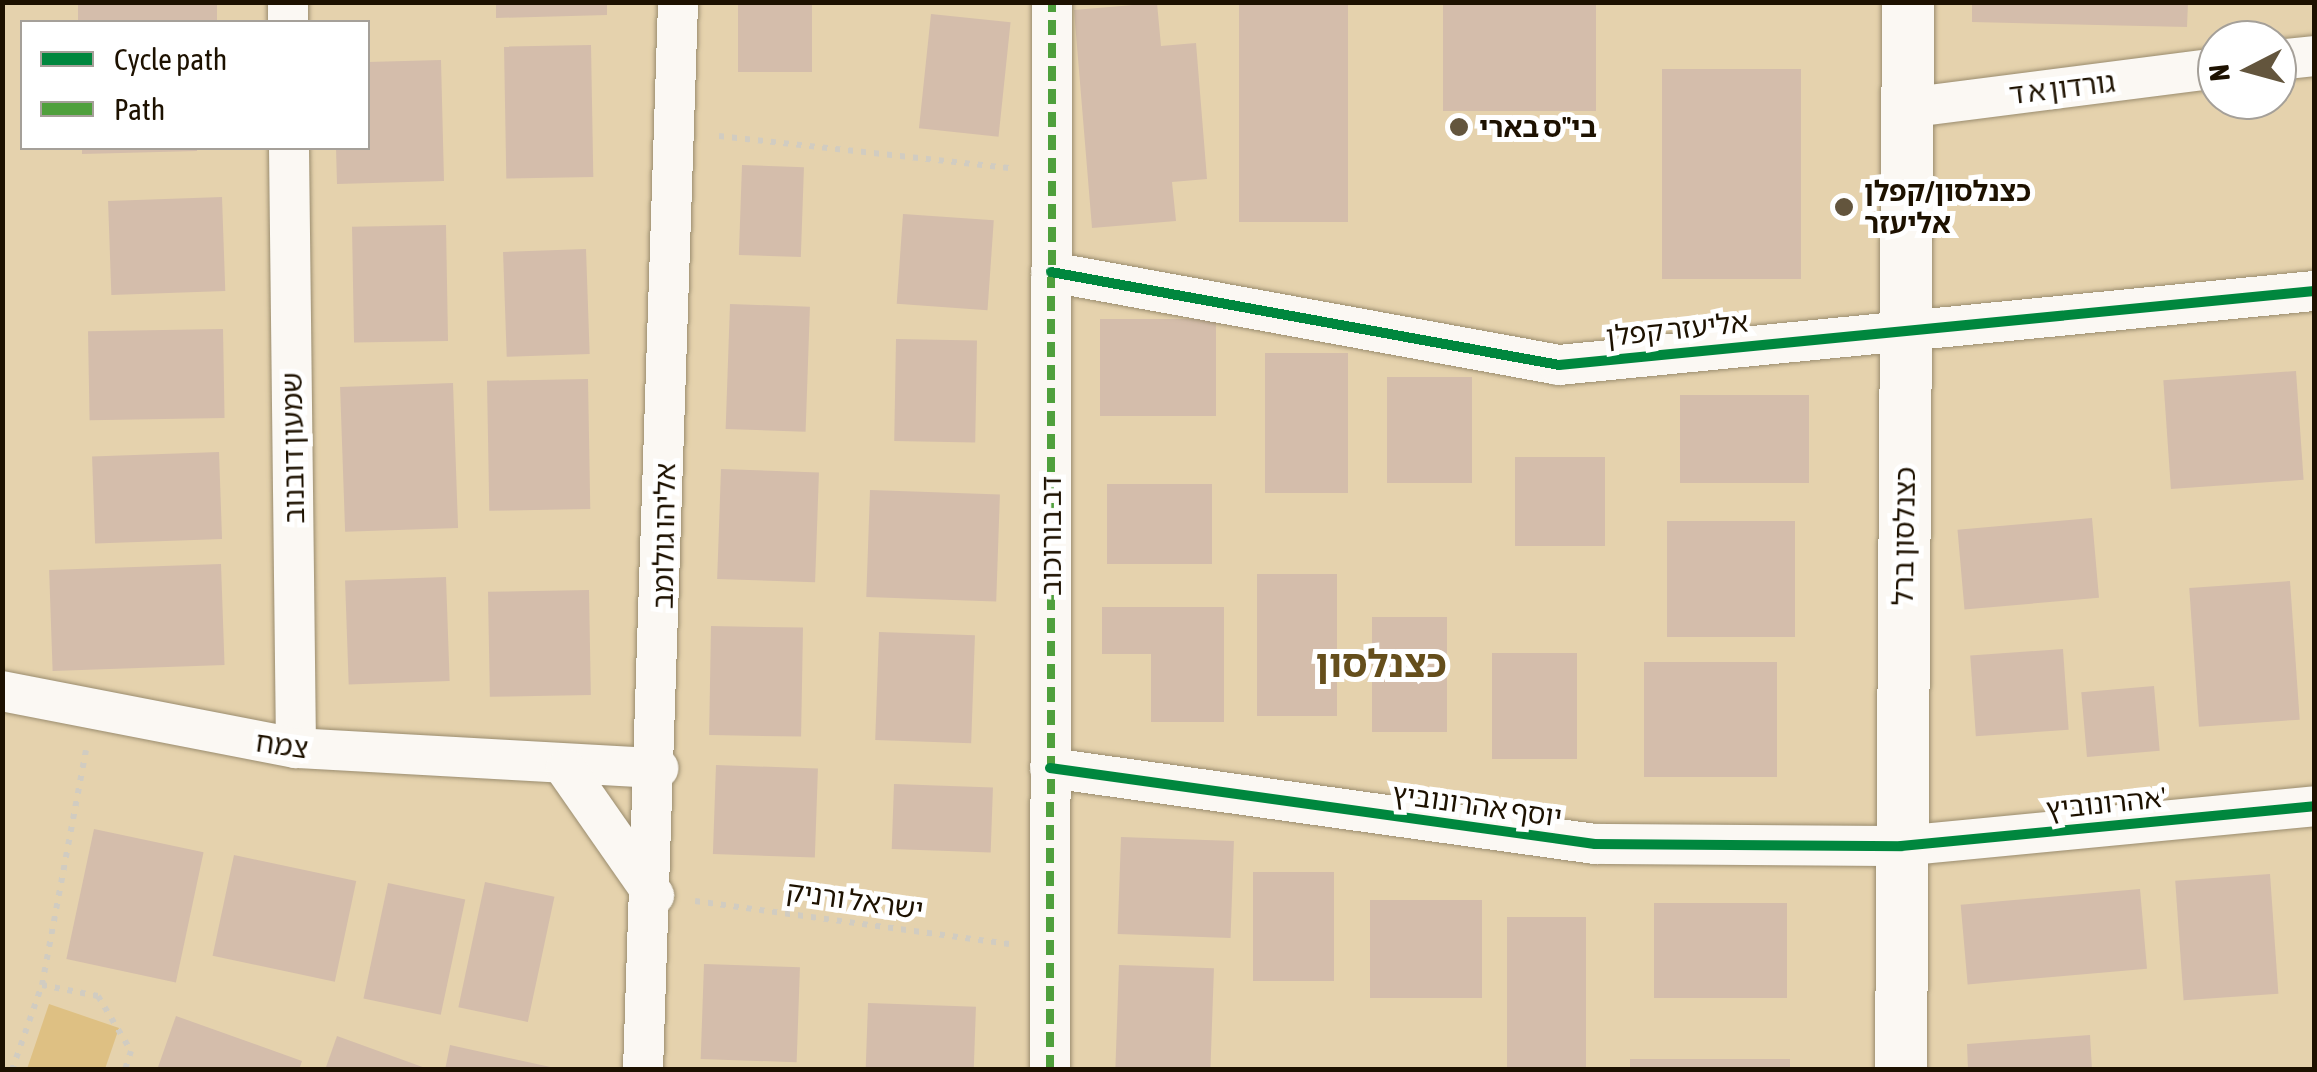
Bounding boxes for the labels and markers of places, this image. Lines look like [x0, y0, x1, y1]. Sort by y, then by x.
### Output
place label: בי"ס בארי [1479, 110, 1597, 144]
marker: בי"ס בארי [1448, 116, 1470, 138]
place label: כצנלסון/קפלן אליעזר [1864, 174, 2031, 240]
marker: כצנלסון/קפלן אליעזר [1833, 196, 1855, 218]

